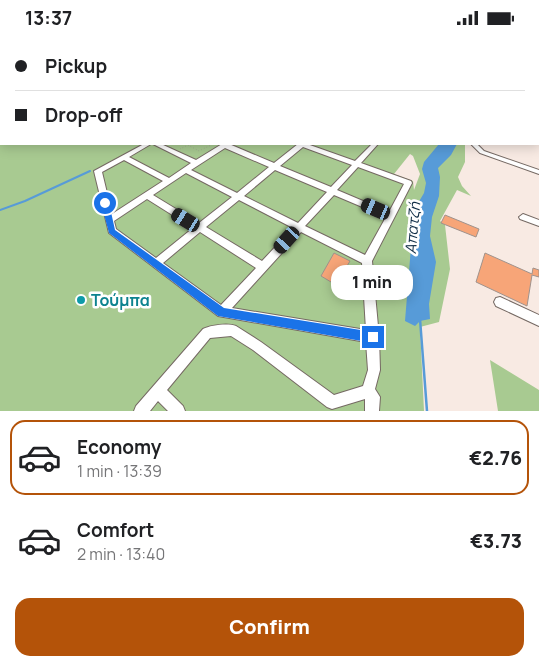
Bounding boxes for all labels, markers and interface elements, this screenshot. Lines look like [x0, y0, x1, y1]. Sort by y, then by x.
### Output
text: 13:37 [25, 5, 72, 31]
text: Pickup [45, 53, 107, 79]
text: Drop-off [45, 102, 122, 128]
route start [94, 192, 116, 214]
car [359, 196, 392, 222]
water label: Απατζή [400, 200, 425, 255]
car [169, 206, 202, 234]
car [271, 224, 302, 256]
callout: 1 min [332, 265, 414, 299]
text: 1 min [352, 271, 392, 293]
place label: Τούμπα [91, 289, 150, 311]
marker: Τούμπα [75, 294, 87, 306]
route end [362, 326, 384, 348]
text: Economy [77, 434, 161, 460]
icon: car [17, 435, 62, 480]
text: €2.76 [469, 445, 522, 471]
text: 1 min · 13:39 [77, 460, 162, 482]
text: Comfort [77, 517, 154, 543]
icon: car [17, 518, 62, 563]
text: €3.73 [470, 528, 522, 554]
text: 2 min · 13:40 [77, 543, 165, 565]
button: Confirm [15, 598, 524, 656]

